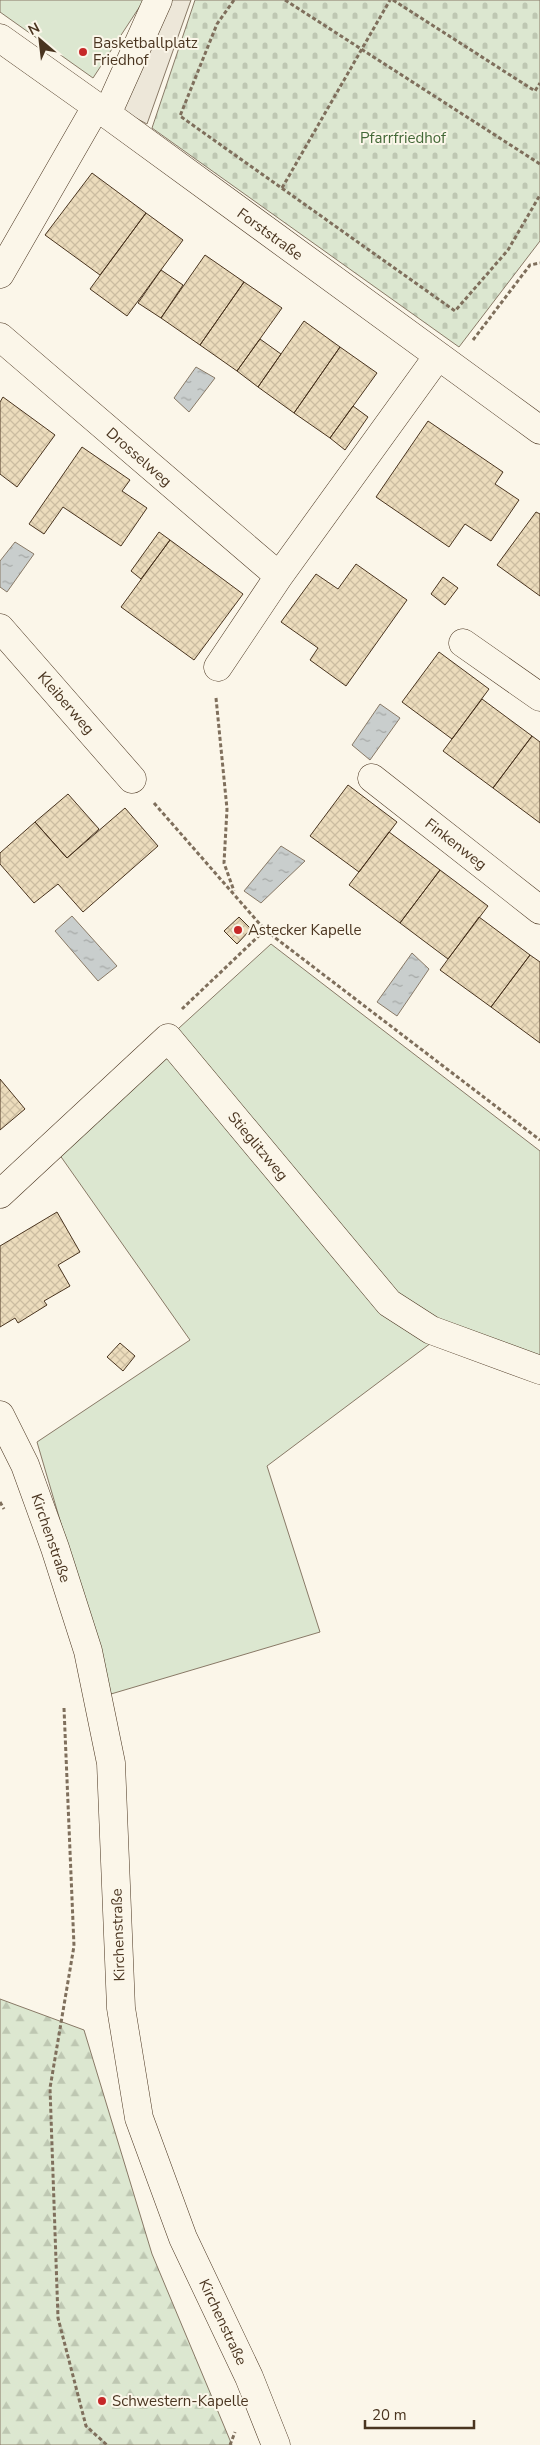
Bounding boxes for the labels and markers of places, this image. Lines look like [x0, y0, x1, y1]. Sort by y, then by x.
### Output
place label: Basketballplatz Friedhof [93, 33, 198, 70]
marker: Basketballplatz Friedhof [77, 46, 89, 58]
place label: Astecker Kapelle [248, 920, 361, 940]
marker: Astecker Kapelle [232, 924, 244, 936]
place label: Schwestern-Kapelle [112, 2391, 249, 2411]
marker: Schwestern-Kapelle [96, 2395, 108, 2407]

